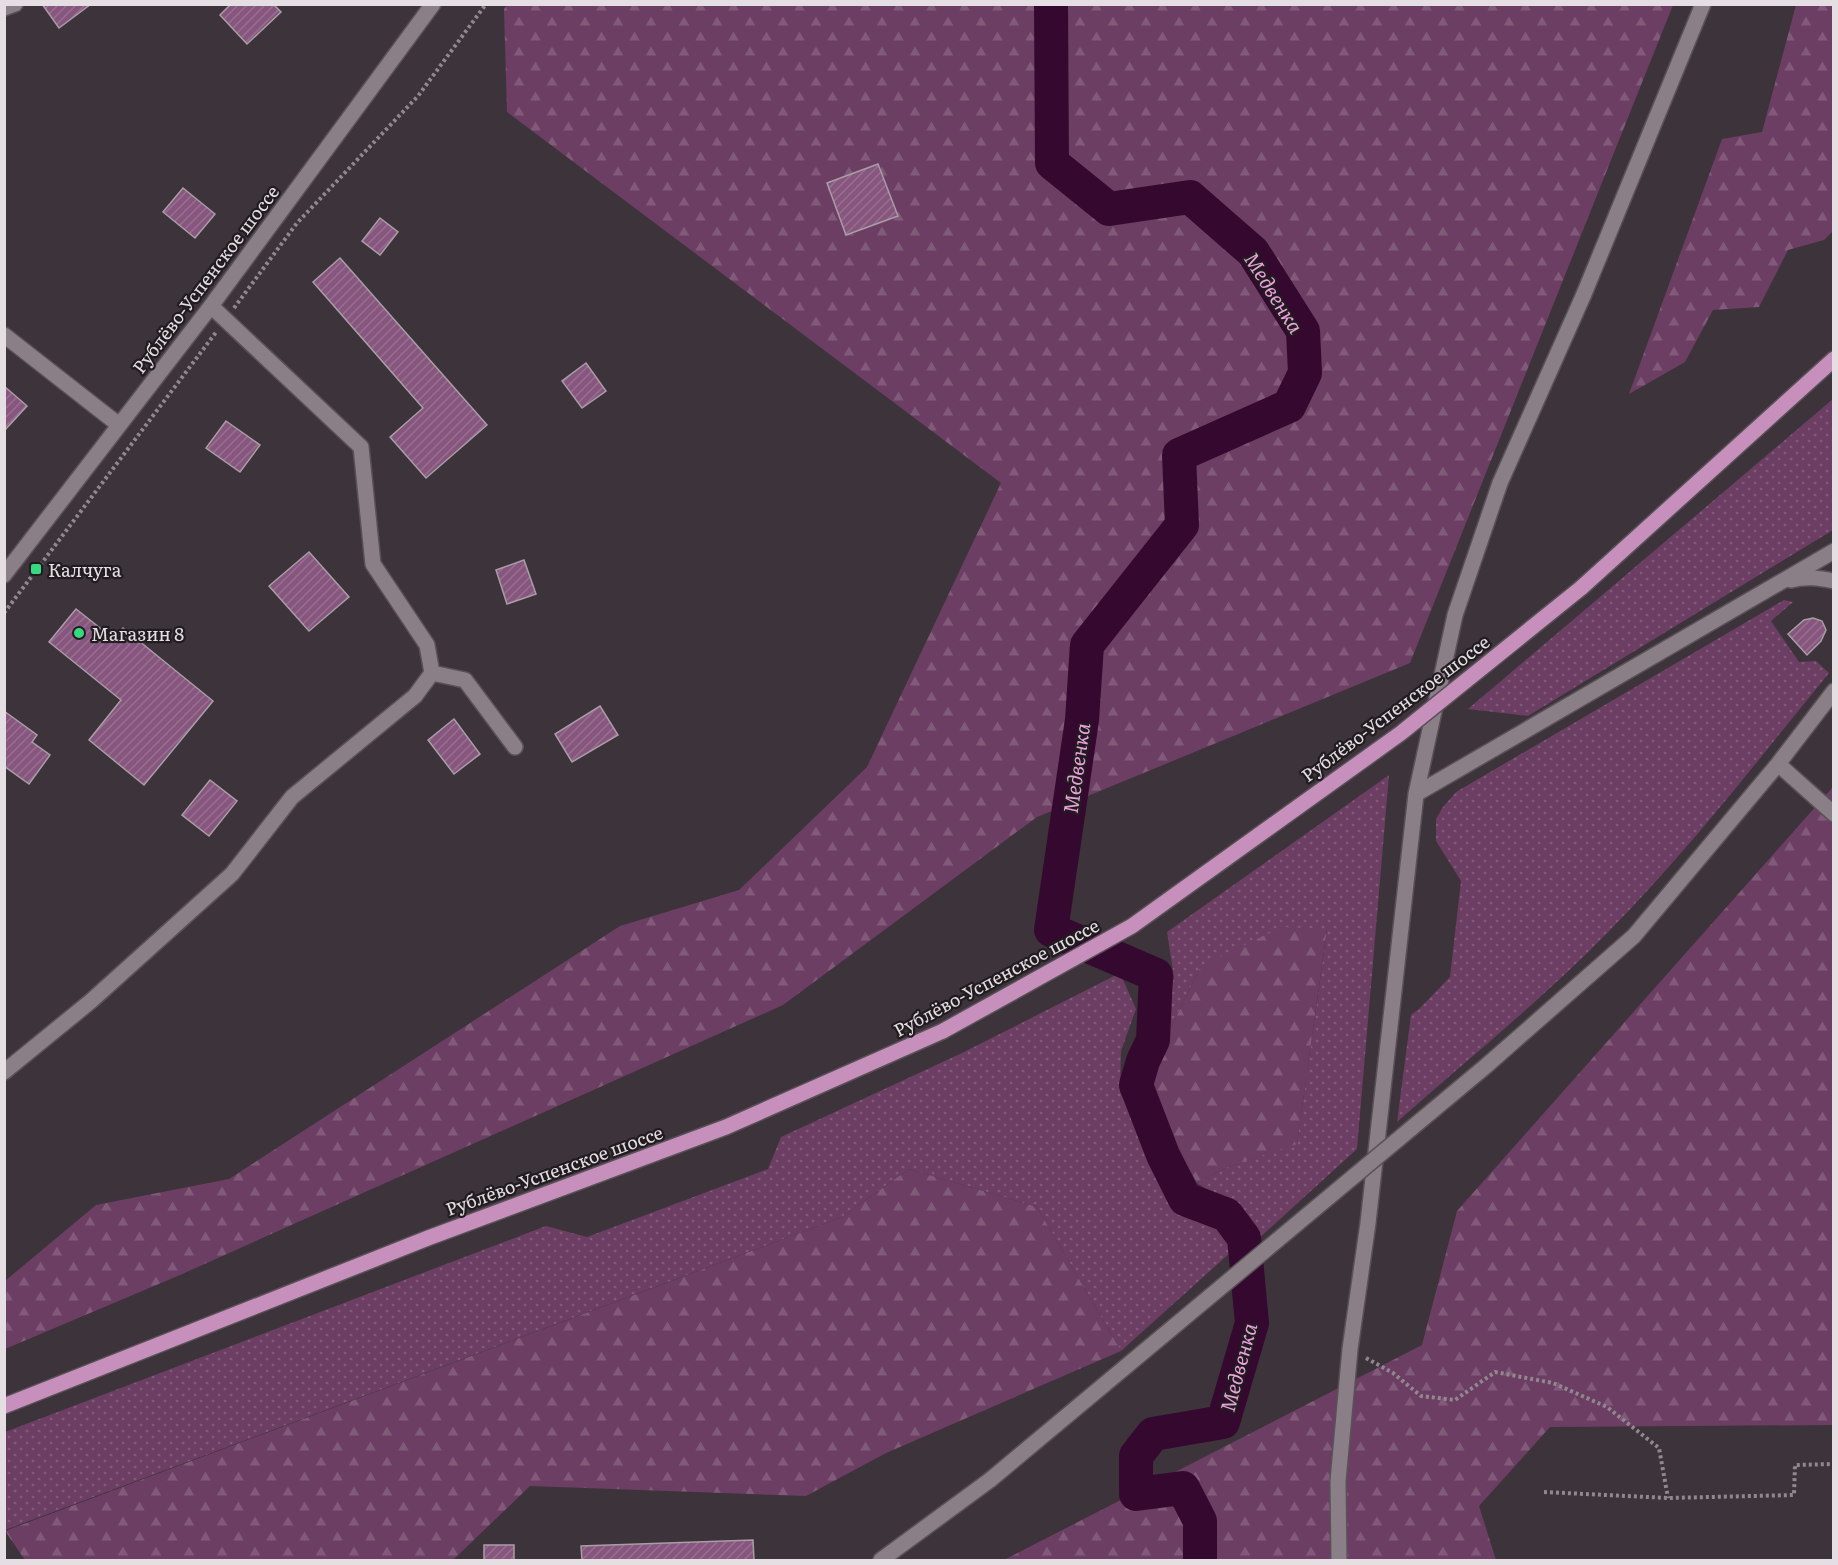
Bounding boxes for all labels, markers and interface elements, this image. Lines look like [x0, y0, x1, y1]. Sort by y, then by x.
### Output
street label: Рублёво-Успенское шоссе [125, 179, 285, 379]
water label: Медвенка [1238, 246, 1312, 339]
place label: Калчуга [48, 556, 122, 583]
marker: Калчуга [29, 562, 43, 576]
place label: Магазин 8 [91, 620, 184, 647]
marker: Магазин 8 [72, 626, 86, 640]
street label: Рублёво-Успенское шоссе [1295, 628, 1495, 788]
water label: Медвенка [1054, 720, 1096, 815]
street label: Рублёво-Успенское шоссе [888, 911, 1104, 1043]
street label: Рублёво-Успенское шоссе [442, 1118, 666, 1222]
water label: Медвенка [1211, 1319, 1263, 1415]

